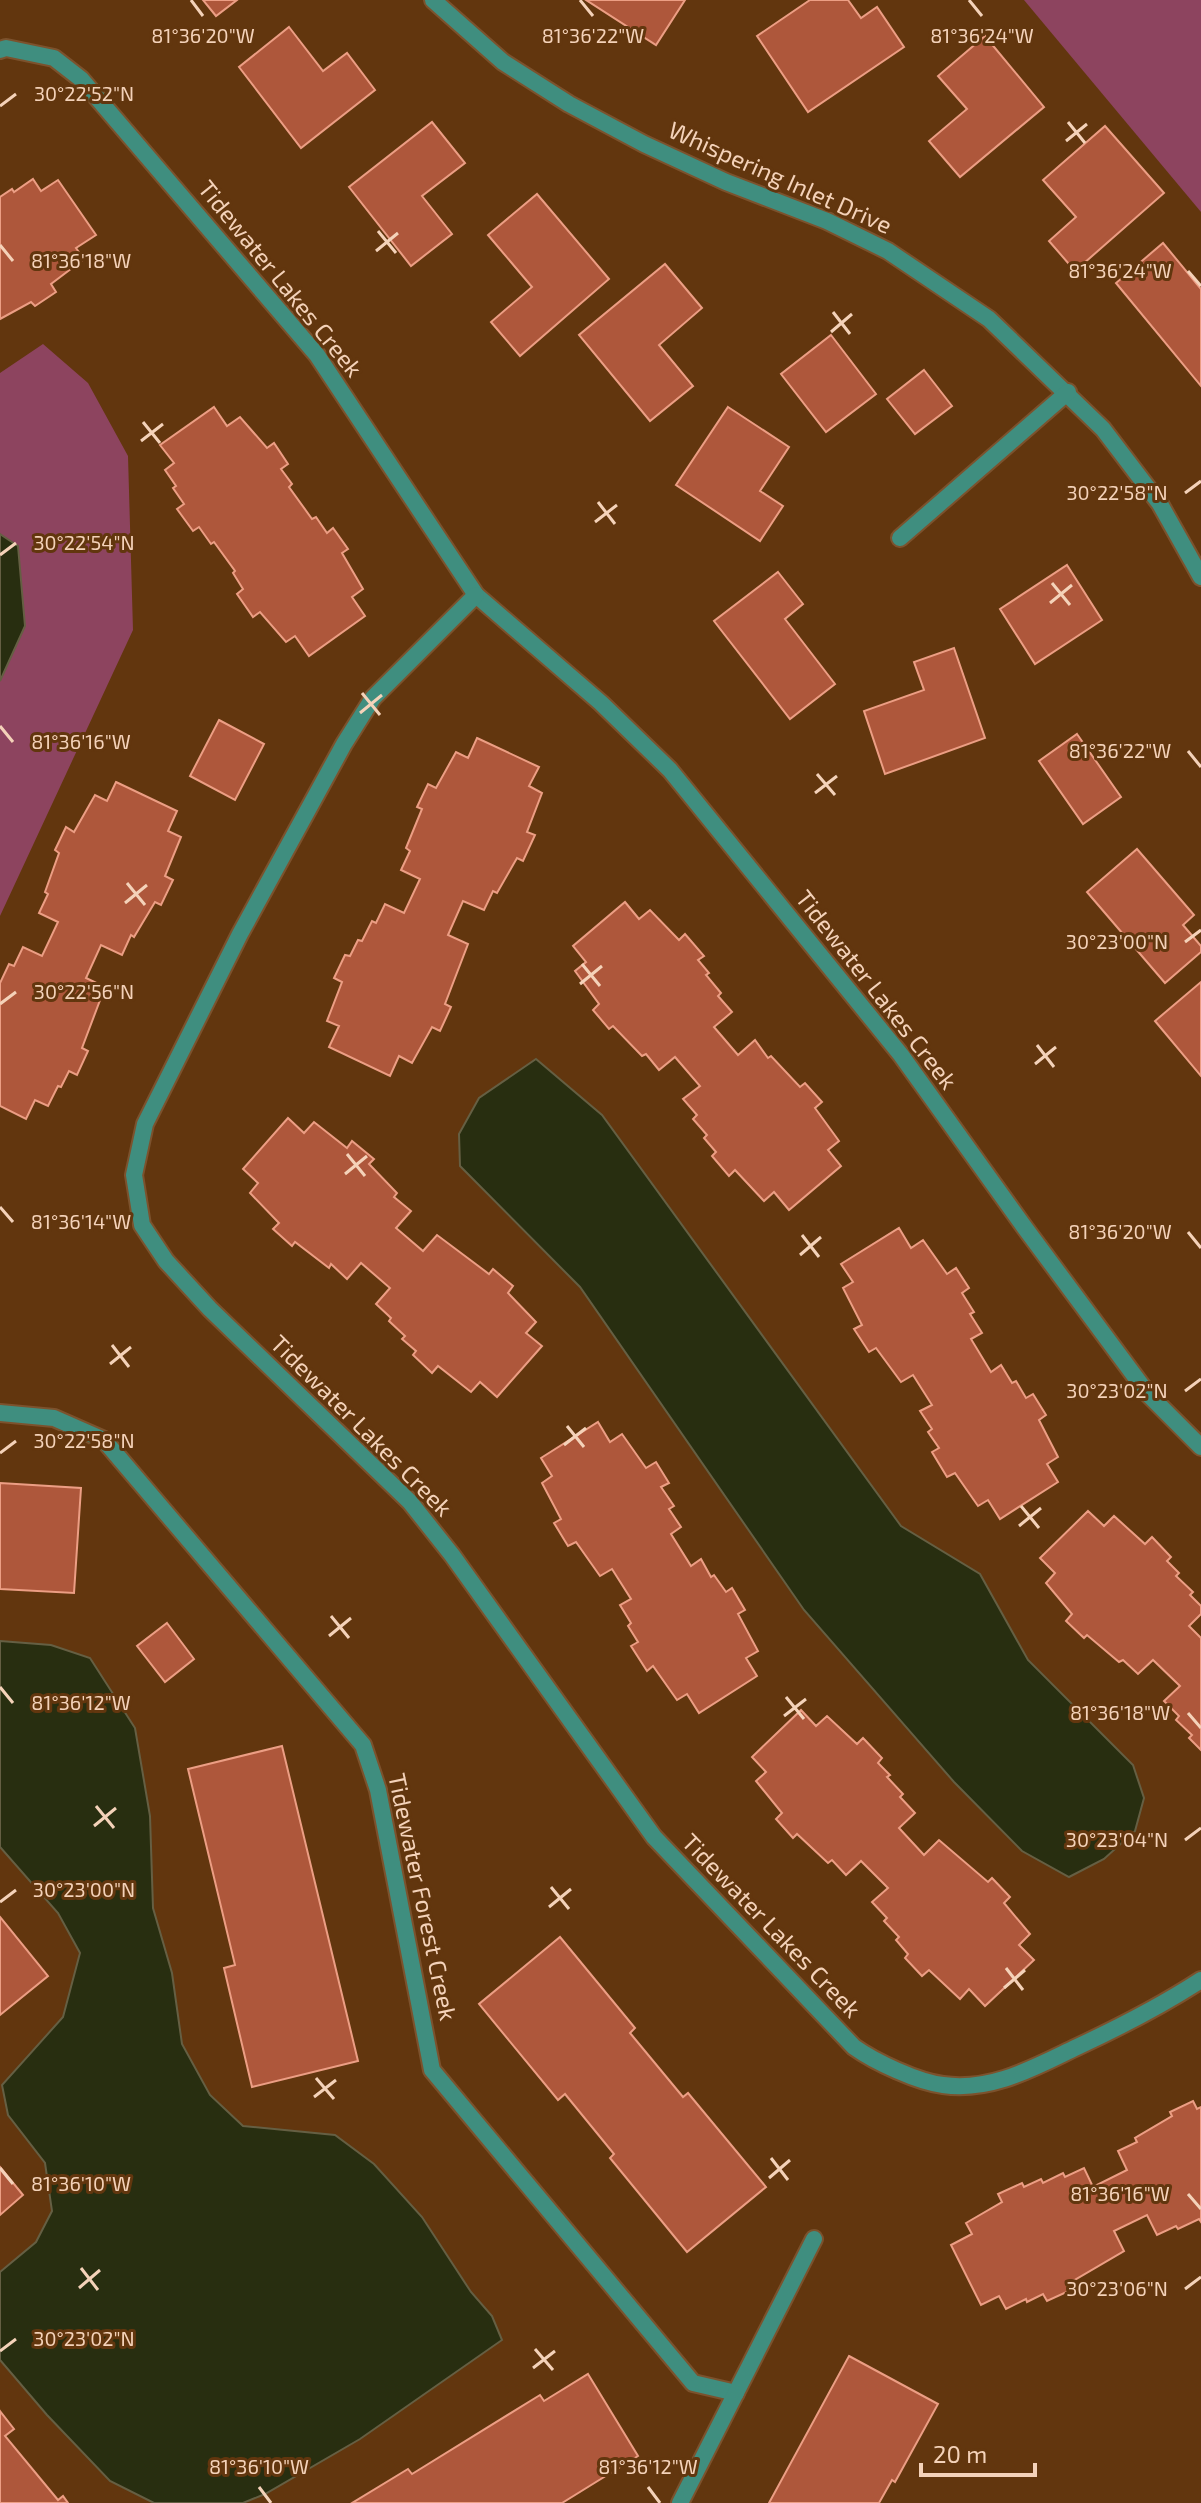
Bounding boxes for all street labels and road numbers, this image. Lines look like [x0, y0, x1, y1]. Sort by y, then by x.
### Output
street label: Whispering Inlet Drive [664, 114, 897, 239]
street label: Tidewater Lakes Creek [193, 174, 369, 382]
street label: Tidewater Lakes Creek [790, 884, 964, 1094]
street label: Tidewater Lakes Creek [265, 1328, 459, 1522]
street label: Tidewater Forest Creek [383, 1770, 464, 2023]
street label: Tidewater Lakes Creek [677, 1827, 868, 2023]

